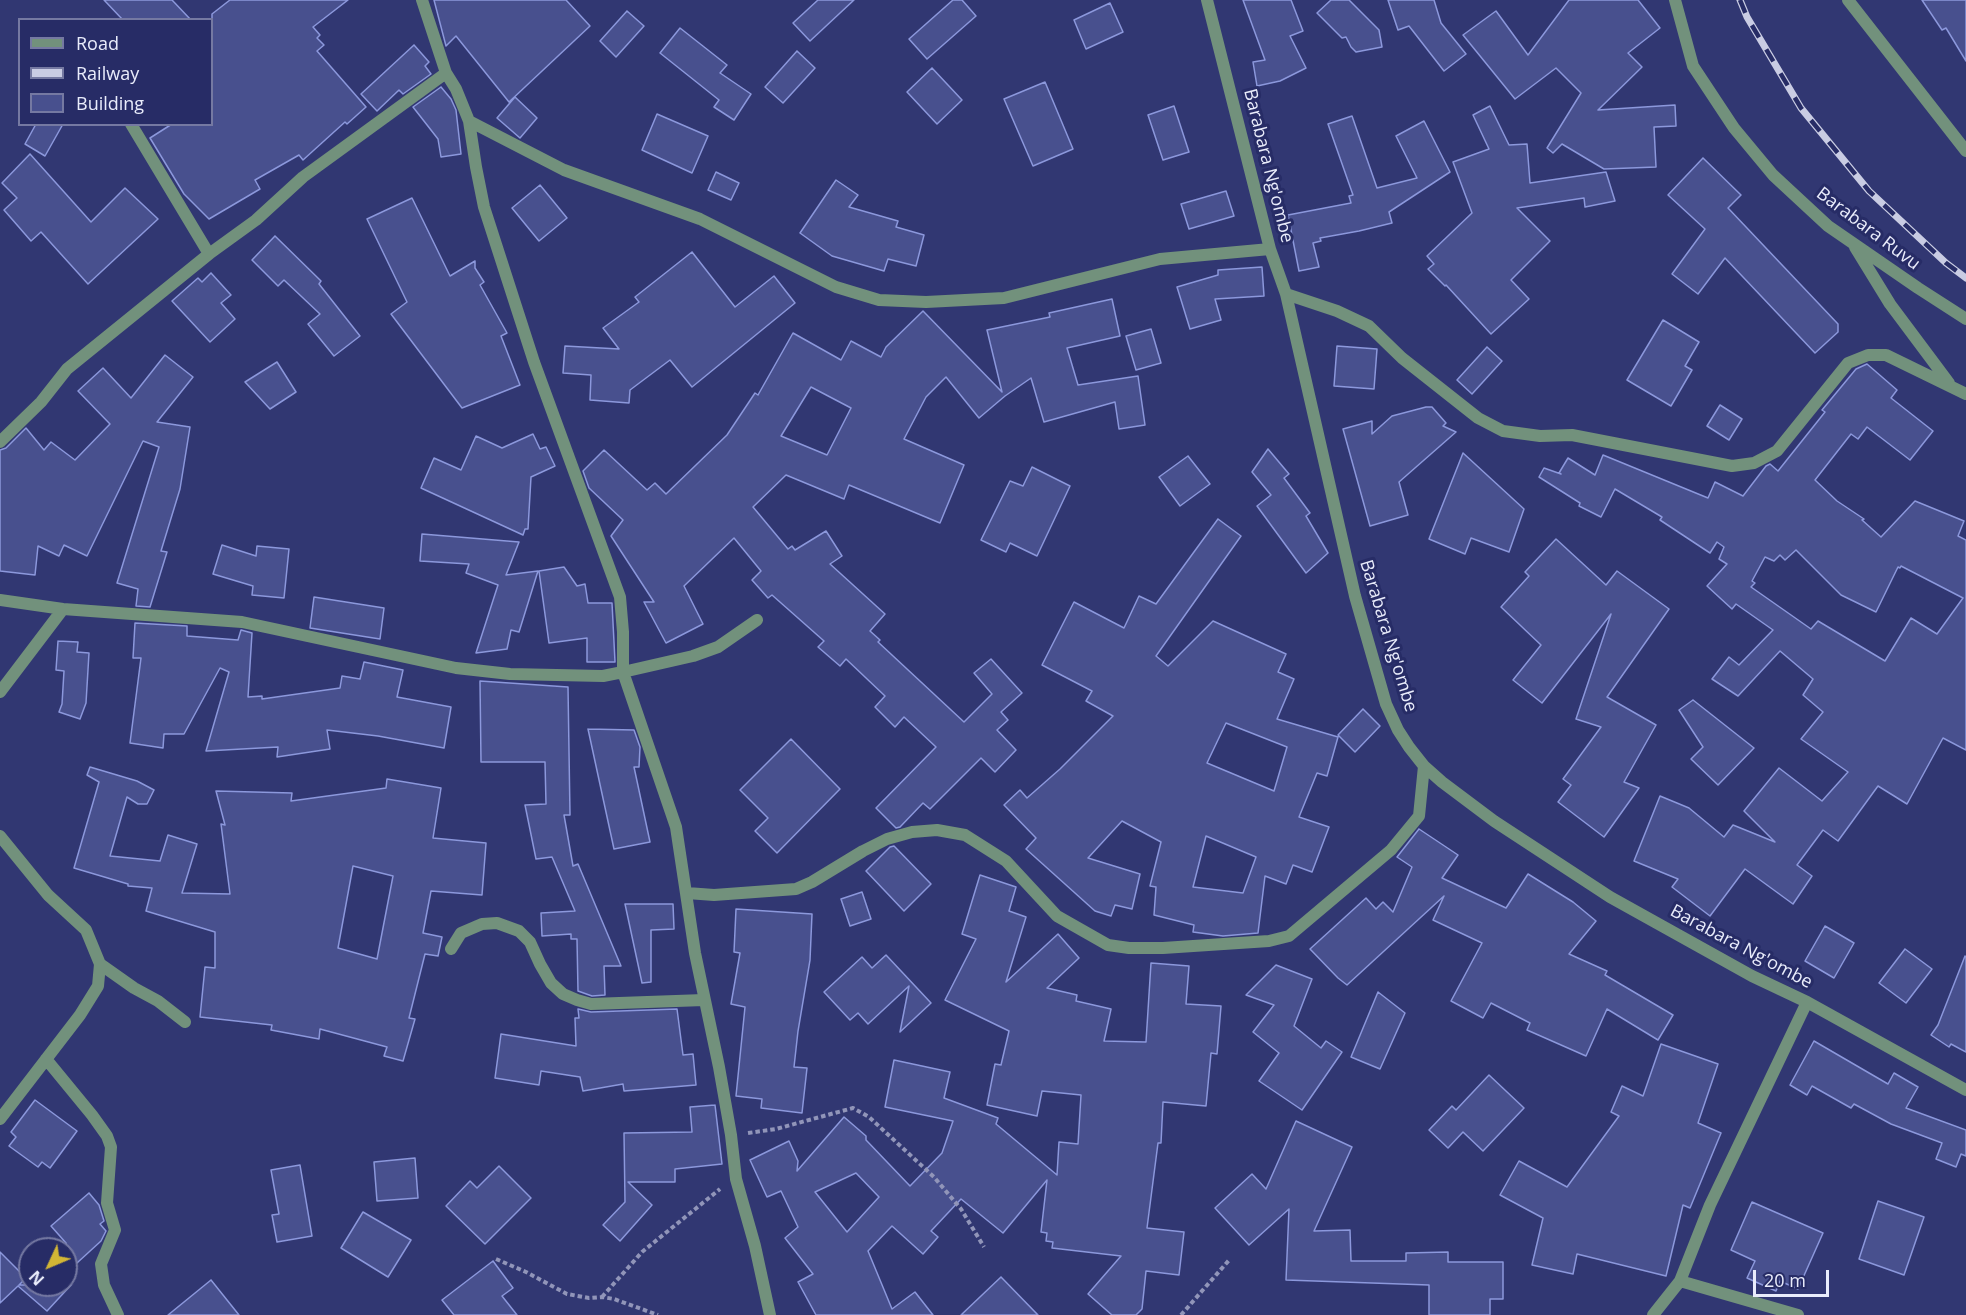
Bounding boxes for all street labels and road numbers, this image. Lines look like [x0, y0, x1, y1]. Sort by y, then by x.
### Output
street label: Barabara Ng'ombe [1238, 87, 1298, 245]
street label: Barabara Ruvu [1812, 183, 1924, 275]
street label: Barabara Ng'ombe [1355, 557, 1421, 715]
street label: Barabara Ng'ombe [1666, 900, 1816, 994]

